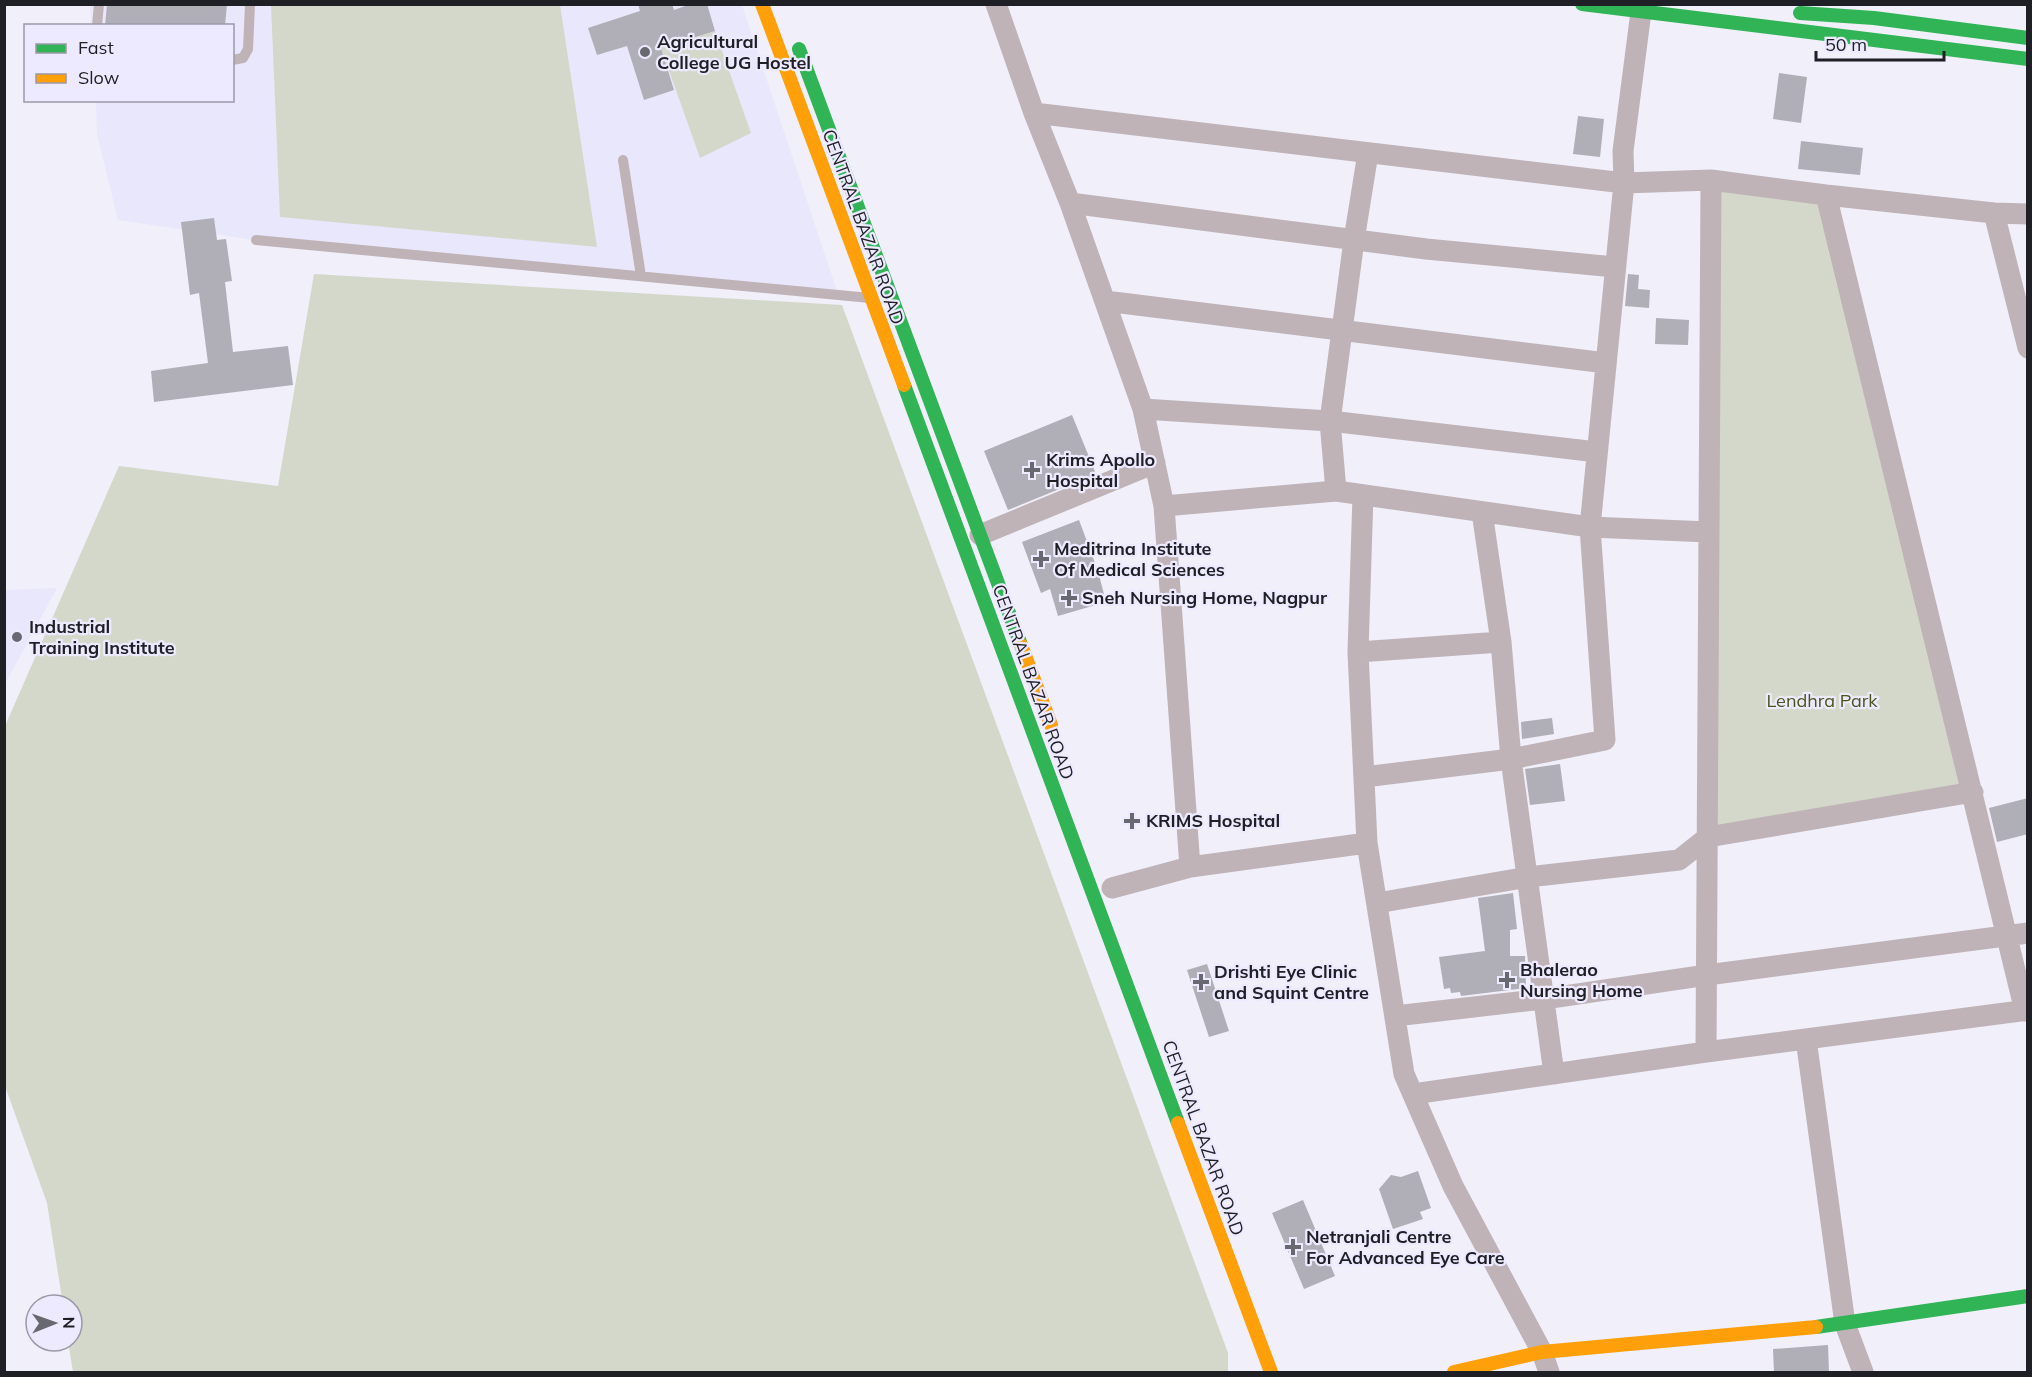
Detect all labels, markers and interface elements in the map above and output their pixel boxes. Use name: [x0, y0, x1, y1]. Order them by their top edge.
legend: [24, 24, 234, 102]
scale bar: [1816, 24, 1944, 62]
place label: Agricultural College UG Hostel: [657, 30, 811, 74]
text: 50 m: [1825, 33, 1867, 56]
text: Fast: [78, 36, 114, 59]
marker: Agricultural College UG Hostel: [638, 45, 652, 59]
text: Slow: [78, 66, 120, 89]
street label: CENTRAL BAZAR ROAD: [817, 126, 910, 328]
place label: Krims Apollo Hospital: [1046, 448, 1155, 492]
marker: Krims Apollo Hospital: [1023, 461, 1041, 479]
place label: Meditrina Institute Of Medical Sciences: [1054, 537, 1225, 581]
marker: Meditrina Institute Of Medical Sciences: [1032, 550, 1050, 568]
street label: CENTRAL BAZAR ROAD: [987, 581, 1080, 783]
place label: Sneh Nursing Home, Nagpur: [1082, 586, 1328, 609]
marker: Sneh Nursing Home, Nagpur: [1060, 589, 1078, 607]
place label: Industrial Training Institute: [29, 615, 175, 659]
marker: Industrial Training Institute: [10, 630, 24, 644]
park label: Lendhra Park: [1766, 689, 1878, 712]
place label: KRIMS Hospital: [1146, 809, 1280, 832]
marker: KRIMS Hospital: [1123, 812, 1141, 830]
place label: Bhalerao Nursing Home: [1520, 958, 1643, 1002]
place label: Drishti Eye Clinic and Squint Centre: [1214, 960, 1369, 1004]
marker: Bhalerao Nursing Home: [1498, 971, 1516, 989]
marker: Drishti Eye Clinic and Squint Centre: [1192, 973, 1210, 991]
street label: CENTRAL BAZAR ROAD: [1157, 1037, 1250, 1239]
place label: Netranjali Centre For Advanced Eye Care: [1306, 1225, 1505, 1269]
marker: Netranjali Centre For Advanced Eye Care: [1284, 1238, 1302, 1256]
north arrow: [24, 1293, 84, 1353]
text: N: [59, 1317, 79, 1329]

